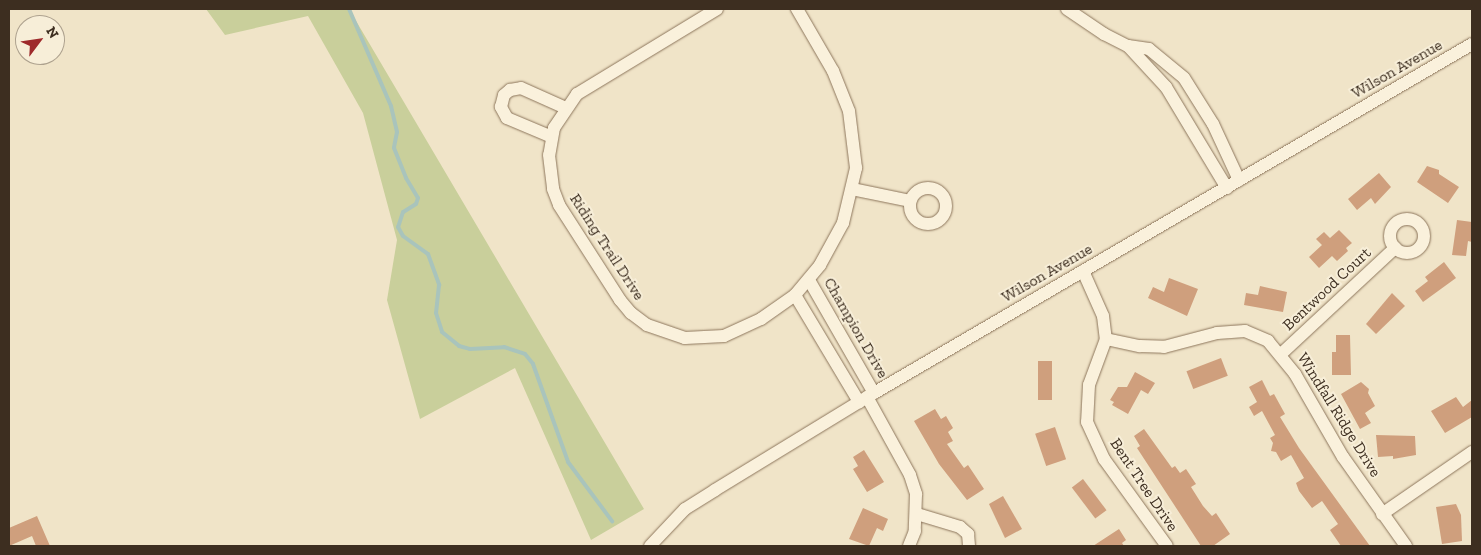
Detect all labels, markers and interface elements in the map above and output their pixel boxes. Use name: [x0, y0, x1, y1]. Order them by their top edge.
north arrow: [15, 15, 65, 65]
text: N: [42, 24, 62, 41]
street label: Wilson Avenue: [1348, 35, 1446, 103]
street label: Riding Trail Drive: [565, 190, 649, 304]
street label: Wilson Avenue: [998, 239, 1096, 307]
street label: Bentwood Court: [1279, 243, 1375, 335]
street label: Champion Drive: [819, 274, 893, 382]
street label: Windfall Ridge Drive: [1293, 349, 1385, 481]
street label: Bent Tree Drive: [1106, 435, 1182, 535]

